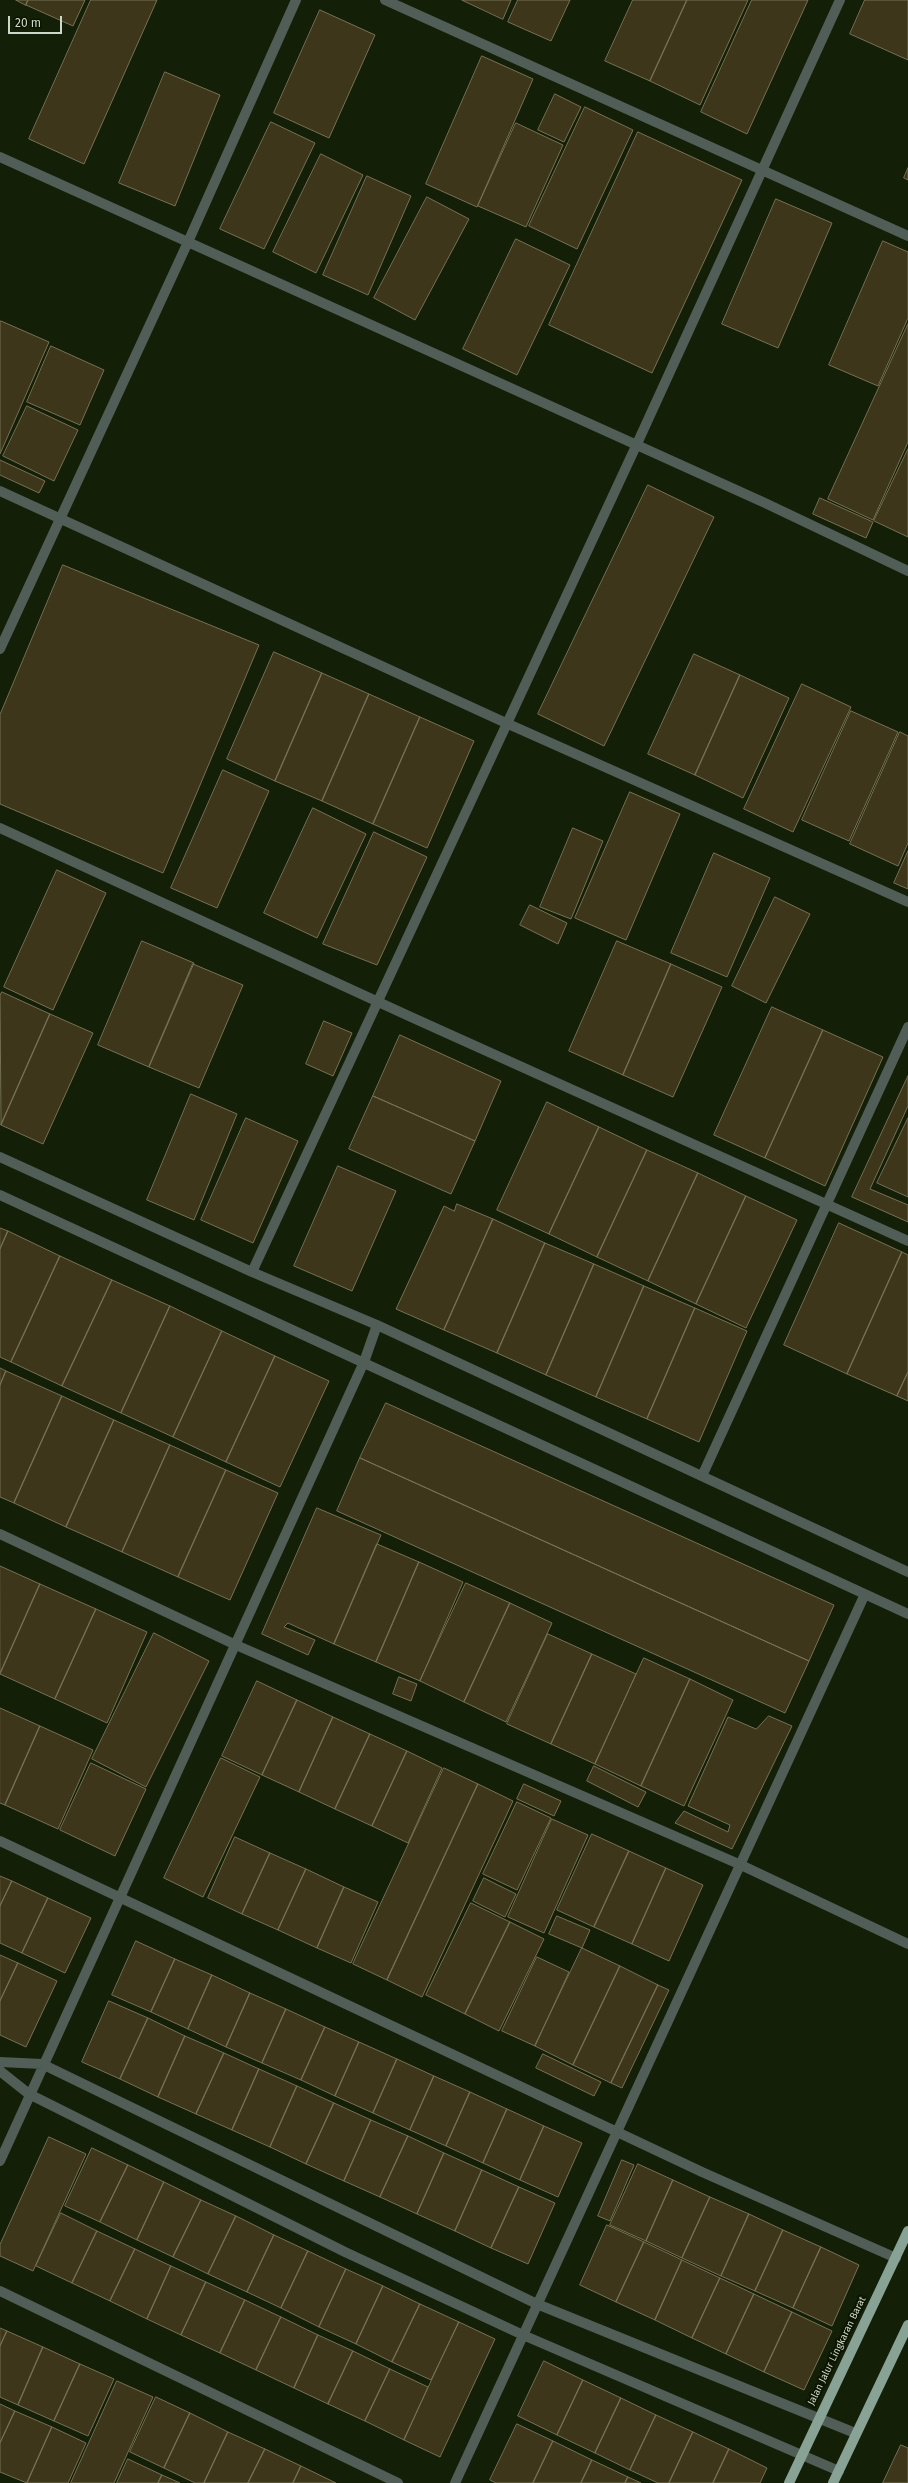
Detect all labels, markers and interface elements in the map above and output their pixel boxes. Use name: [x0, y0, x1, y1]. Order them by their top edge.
scale bar: [10, 8, 64, 34]
text: 20 m: [15, 16, 41, 30]
street label: Jalan Jalur Lingkaran Barat: [805, 2295, 869, 2407]

